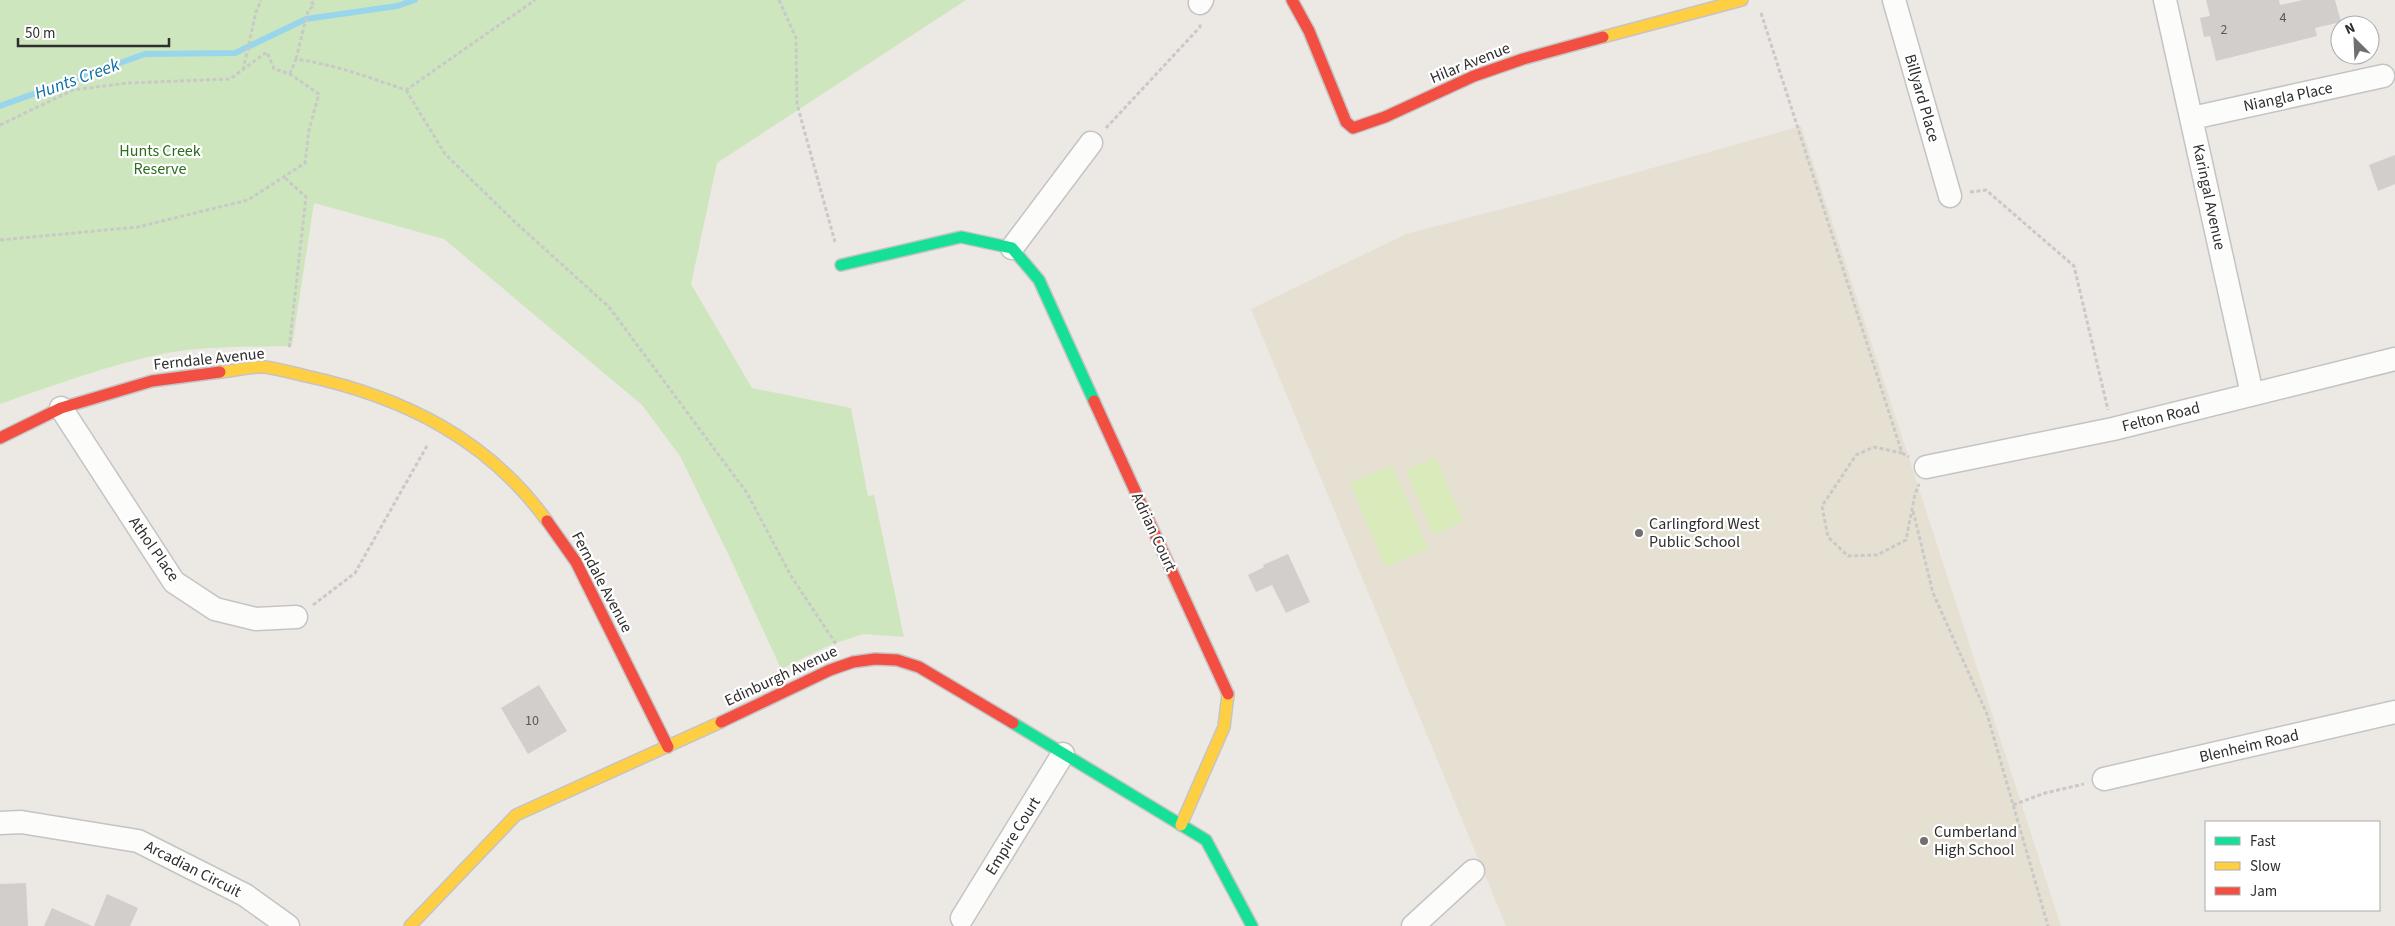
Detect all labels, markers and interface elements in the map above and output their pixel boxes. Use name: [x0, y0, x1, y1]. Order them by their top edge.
house number: 4: [2280, 8, 2287, 28]
scale bar: [18, 15, 169, 47]
north arrow: [2330, 15, 2380, 65]
text: N: [2342, 18, 2358, 40]
house number: 2: [2221, 20, 2228, 40]
text: 50 m: [25, 23, 55, 44]
street label: Hilar Avenue: [1427, 37, 1513, 89]
water label: Hunts Creek: [31, 52, 123, 106]
street label: Billyard Place: [1899, 52, 1945, 144]
street label: Niangla Place: [2241, 77, 2335, 117]
park label: Hunts Creek Reserve: [119, 140, 201, 180]
street label: Karingal Avenue: [2187, 142, 2231, 252]
street label: Ferndale Avenue: [152, 342, 266, 376]
street label: Felton Road: [2120, 397, 2202, 437]
street label: Adrian Court: [1126, 489, 1182, 575]
street label: Athol Place: [124, 512, 184, 586]
place label: Carlingford West Public School: [1649, 513, 1760, 553]
marker: Carlingford West Public School: [1633, 527, 1645, 539]
street label: Ferndale Avenue: [566, 528, 638, 636]
street label: Edinburgh Avenue: [721, 640, 841, 712]
house number: 10: [525, 711, 539, 731]
street label: Blenheim Road: [2197, 724, 2301, 768]
street label: Empire Court: [980, 792, 1046, 879]
place label: Cumberland High School: [1934, 821, 2017, 861]
legend: [2205, 821, 2380, 911]
text: Fast: [2250, 831, 2276, 852]
street label: Arcadian Circuit: [141, 835, 246, 903]
marker: Cumberland High School: [1918, 835, 1930, 847]
text: Slow: [2250, 856, 2281, 877]
text: Jam: [2250, 881, 2277, 902]

